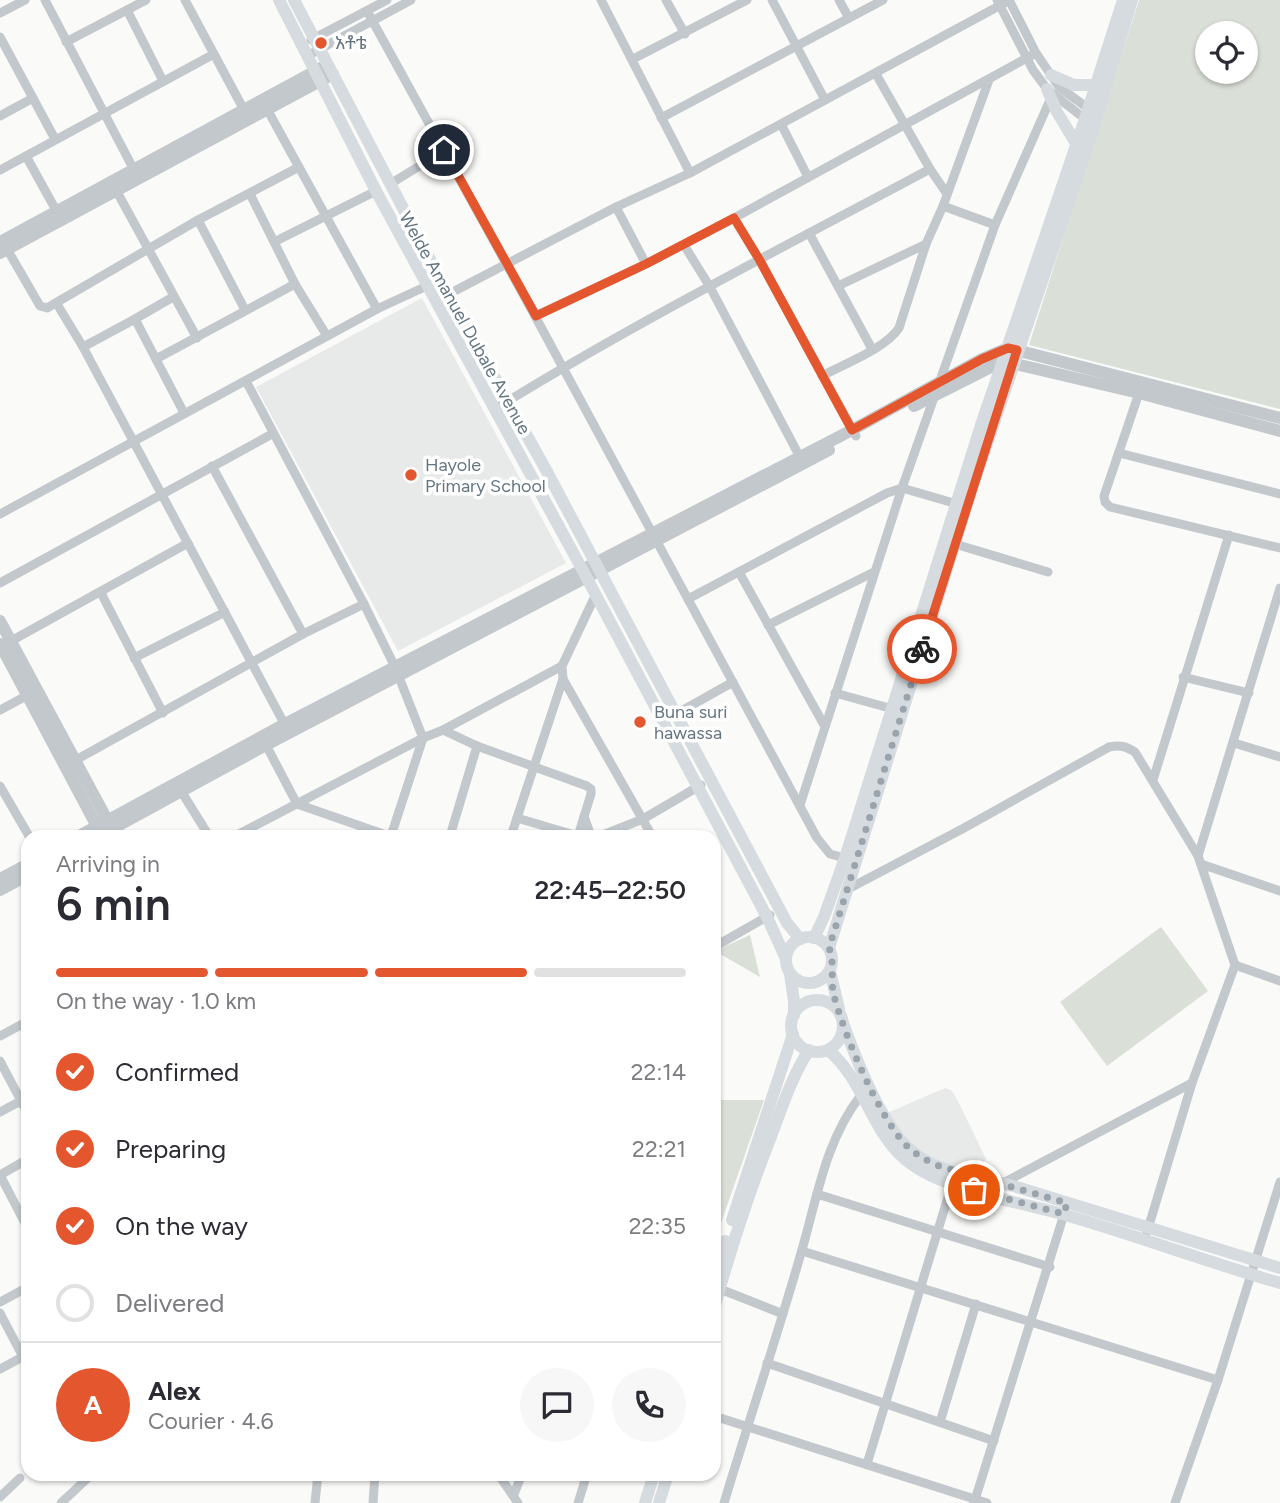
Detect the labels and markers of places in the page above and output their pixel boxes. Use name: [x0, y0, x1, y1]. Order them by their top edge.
place label: አቶቴ: [335, 32, 367, 54]
marker: አቶቴ: [313, 35, 329, 51]
pin: [414, 120, 474, 180]
place label: Hayole Primary School: [425, 454, 546, 497]
marker: Hayole Primary School: [403, 467, 419, 483]
place label: Buna suri hawassa: [654, 701, 727, 744]
marker: Buna suri hawassa: [632, 714, 648, 730]
pin: [944, 1160, 1004, 1220]

